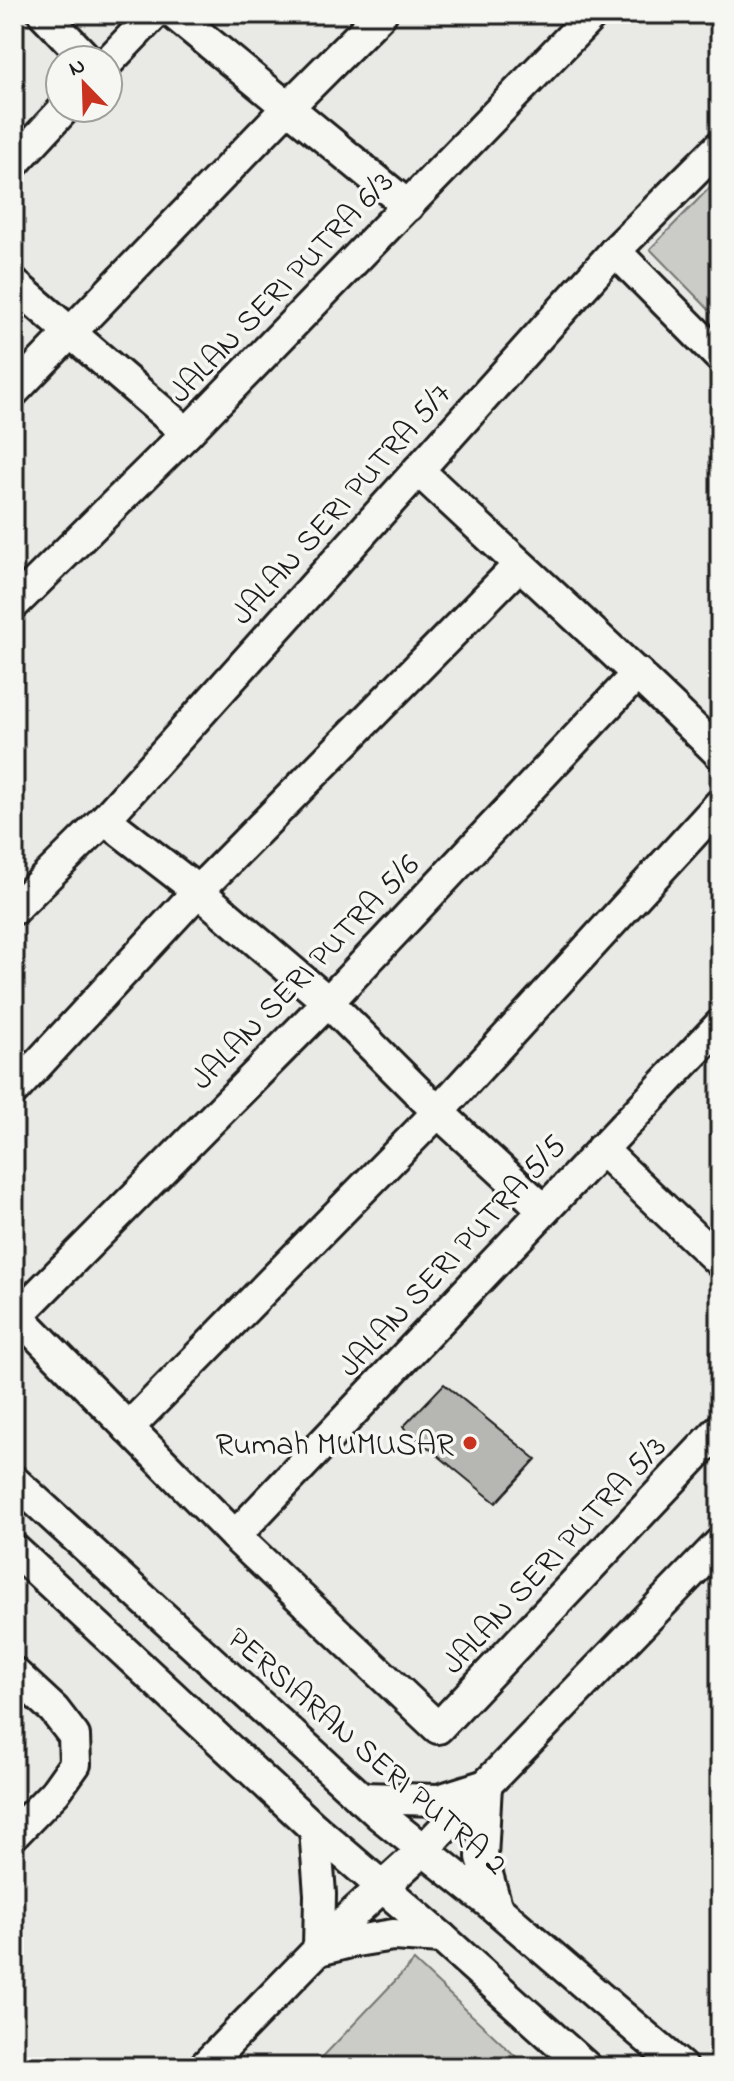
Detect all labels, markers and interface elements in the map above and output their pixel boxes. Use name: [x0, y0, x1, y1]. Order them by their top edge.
north arrow: [44, 44, 124, 124]
text: N: [64, 51, 90, 86]
street label: JALAN SERI PUTRA 6/3: [159, 162, 406, 415]
street label: JALAN SERI PUTRA 5/7: [221, 374, 464, 637]
street label: JALAN SERI PUTRA 5/6: [181, 845, 432, 1102]
street label: JALAN SERI PUTRA 5/5: [328, 1126, 579, 1389]
place label: Rumah MUMUSAR: [216, 1423, 454, 1470]
street label: JALAN SERI PUTRA 5/3: [432, 1426, 679, 1686]
marker: Rumah MUMUSAR: [461, 1434, 479, 1452]
street label: PERSIARAN SERI PUTRA 2: [215, 1617, 516, 1888]

